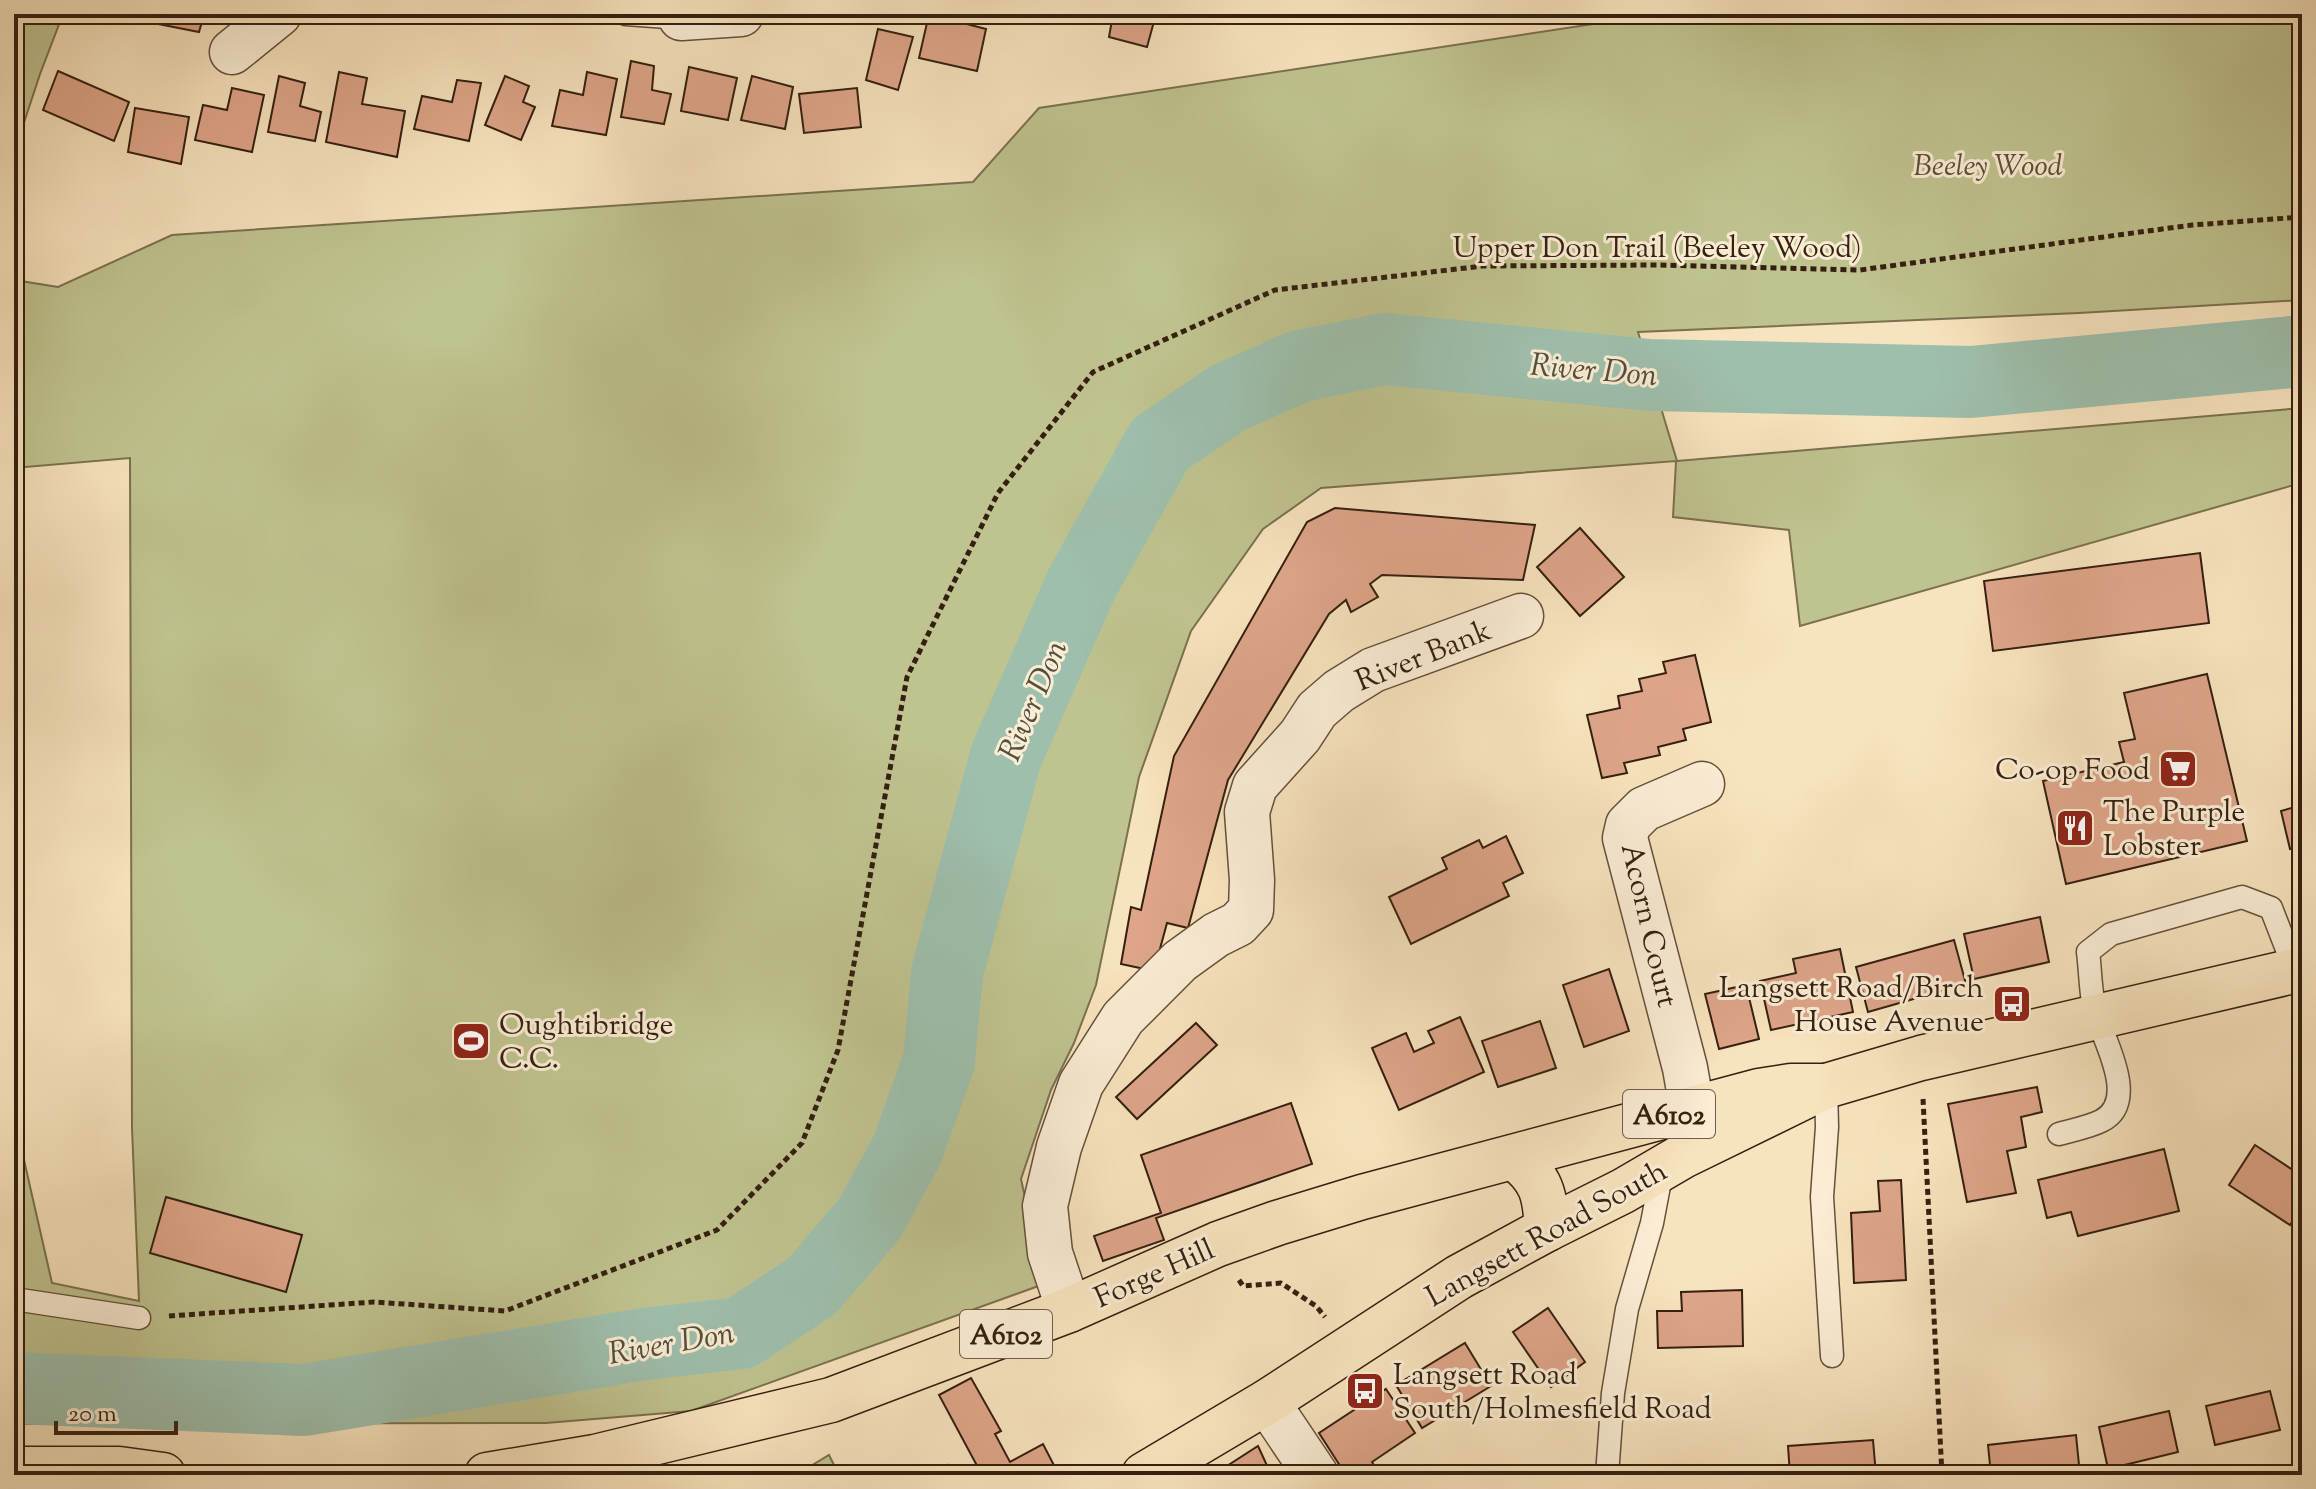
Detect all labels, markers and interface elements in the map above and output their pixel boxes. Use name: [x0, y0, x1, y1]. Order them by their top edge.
park label: Beeley Wood: [1913, 146, 2063, 189]
street label: Upper Don Trail (Beeley Wood): [1452, 228, 1862, 271]
water label: River Don: [1528, 344, 1659, 400]
street label: River Bank: [1350, 611, 1498, 704]
water label: River Don: [989, 633, 1081, 769]
supermarket icon: Co-op Food: [2157, 748, 2199, 790]
place label: Co-op Food: [1995, 750, 2150, 793]
place label: The Purple Lobster: [2103, 792, 2245, 869]
restaurant icon: The Purple Lobster: [2054, 807, 2096, 849]
street label: Acorn Court: [1608, 839, 1687, 1012]
place label: Langsett Road/Birch House Avenue: [1719, 968, 1984, 1045]
bus stop icon: Langsett Road/Birch House Avenue: [1991, 983, 2033, 1025]
place label: Oughtibridge C.C.: [499, 1005, 673, 1082]
sports icon: Oughtibridge C.C.: [450, 1020, 492, 1062]
road number: A6102: [1623, 1090, 1715, 1138]
street label: Langsett Road South: [1419, 1151, 1676, 1319]
street label: Forge Hill: [1088, 1230, 1222, 1321]
road number: A6102: [960, 1310, 1052, 1358]
water label: River Don: [605, 1311, 738, 1379]
place label: Langsett Road South/Holmesfield Road: [1393, 1355, 1712, 1432]
bus stop icon: Langsett Road South/Holmesfield Road: [1344, 1370, 1386, 1412]
scale bar: [56, 1385, 176, 1435]
text: 20 m: [68, 1398, 117, 1432]

